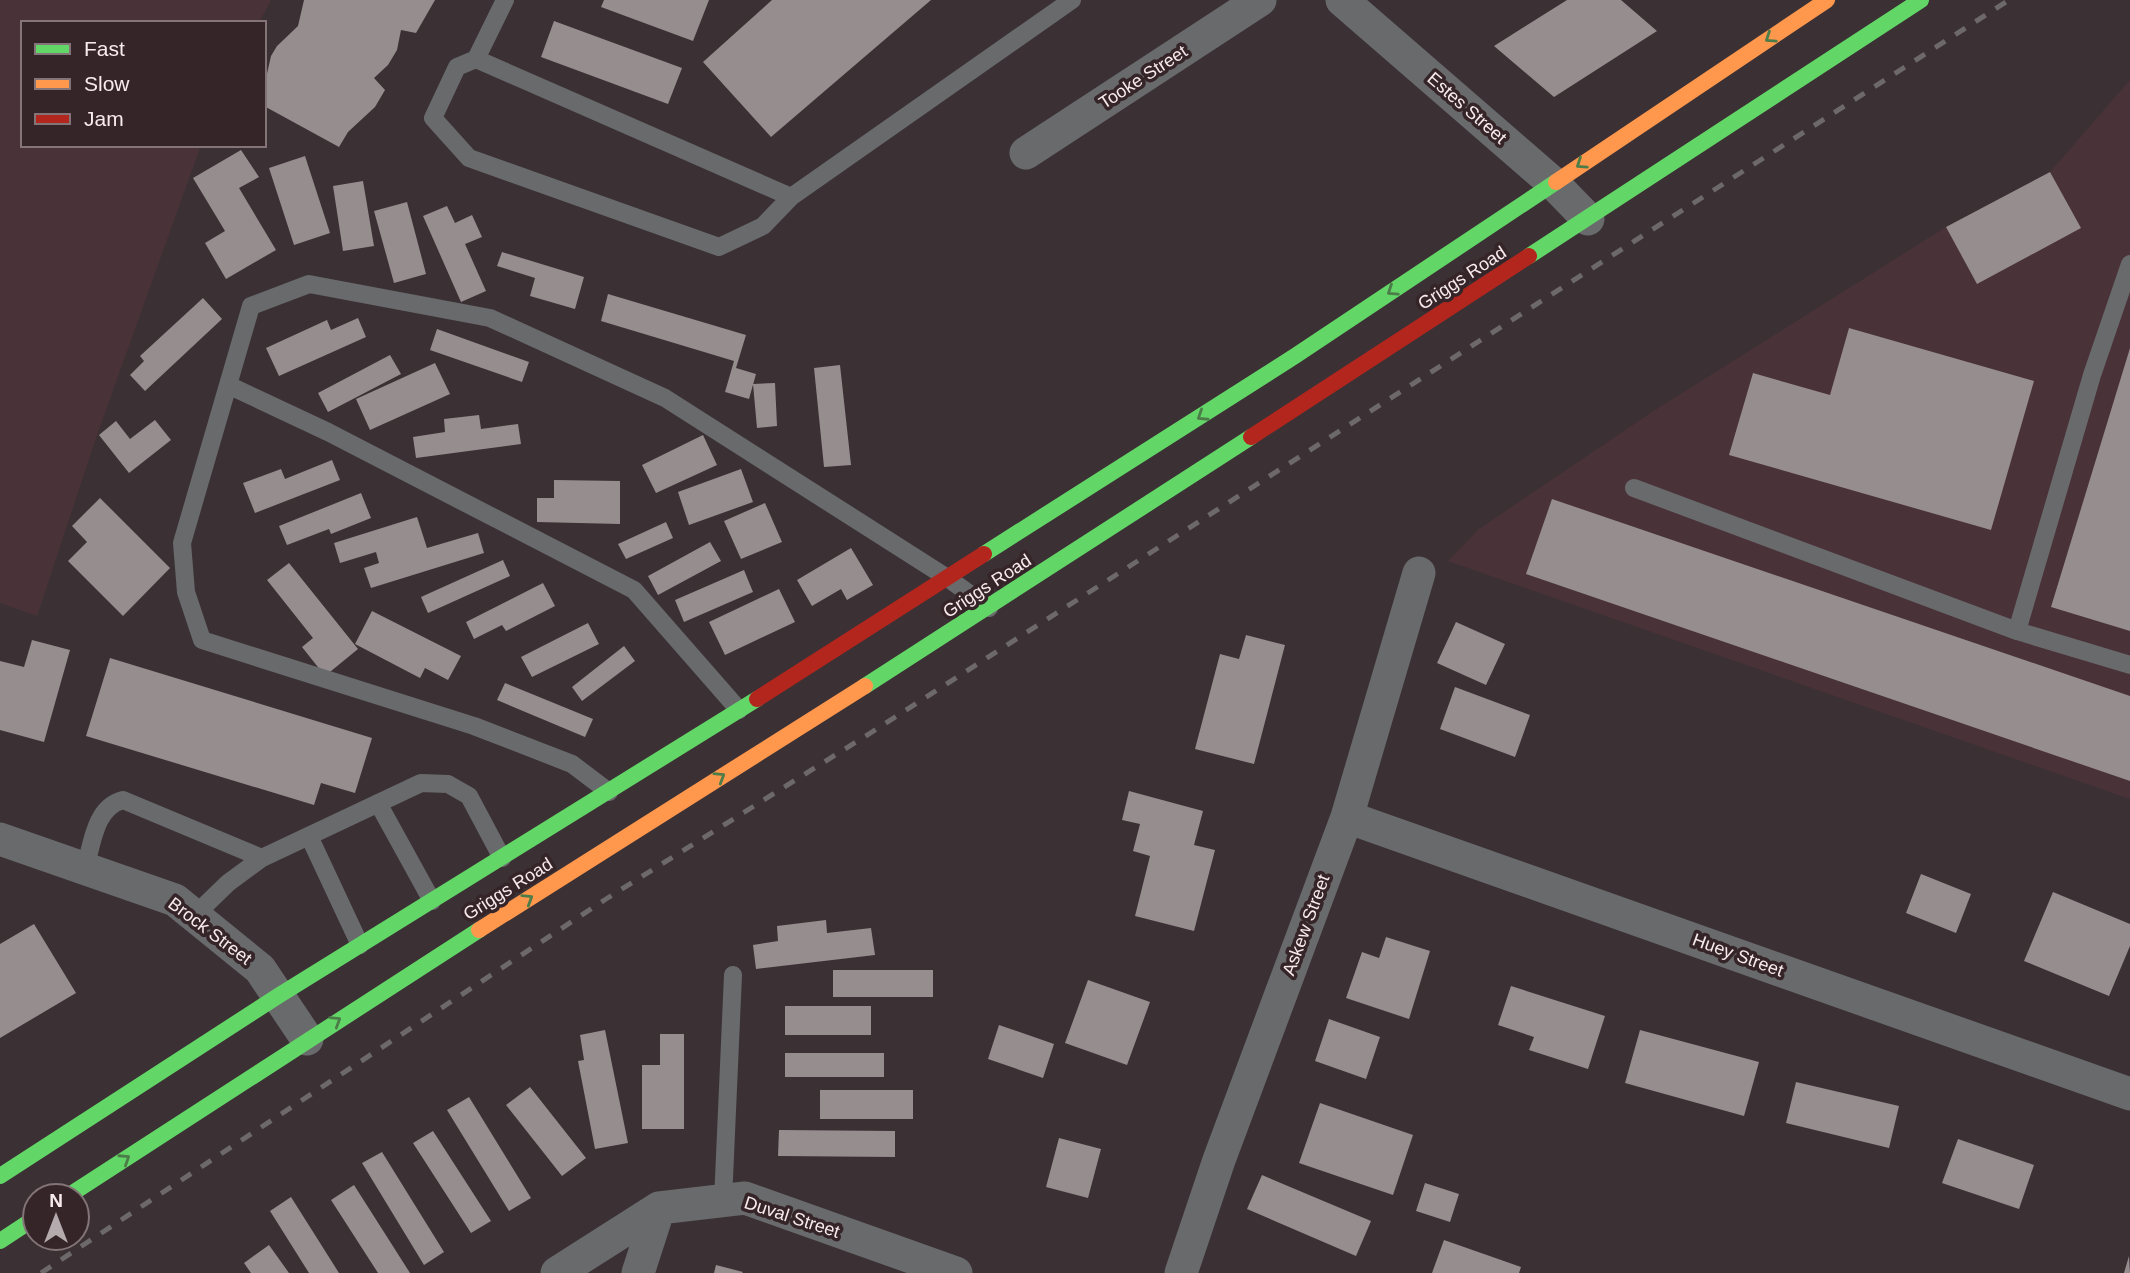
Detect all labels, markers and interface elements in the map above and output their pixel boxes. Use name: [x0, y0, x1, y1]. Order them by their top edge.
legend: [21, 21, 266, 147]
one-way arrow: [1765, 30, 1778, 42]
text: Fast: [84, 37, 125, 60]
street label: Tooke Street: [1095, 41, 1191, 113]
street label: Estes Street: [1423, 68, 1511, 148]
text: Slow: [84, 72, 130, 95]
text: Jam: [84, 107, 124, 130]
one-way arrow: [1576, 156, 1589, 168]
street label: Griggs Road: [1414, 242, 1510, 314]
one-way arrow: [1387, 283, 1400, 295]
one-way arrow: [1197, 407, 1210, 420]
street label: Griggs Road: [939, 550, 1035, 622]
one-way arrow: [713, 773, 726, 786]
street label: Griggs Road: [460, 854, 556, 924]
street label: Askew Street: [1278, 872, 1334, 978]
street label: Brock Street: [164, 893, 256, 969]
one-way arrow: [520, 894, 533, 907]
street label: Huey Street: [1690, 929, 1786, 981]
one-way arrow: [328, 1016, 341, 1029]
one-way arrow: [117, 1154, 130, 1167]
north arrow: [21, 1182, 91, 1252]
text: N: [49, 1190, 63, 1211]
street label: Duval Street: [742, 1192, 842, 1242]

